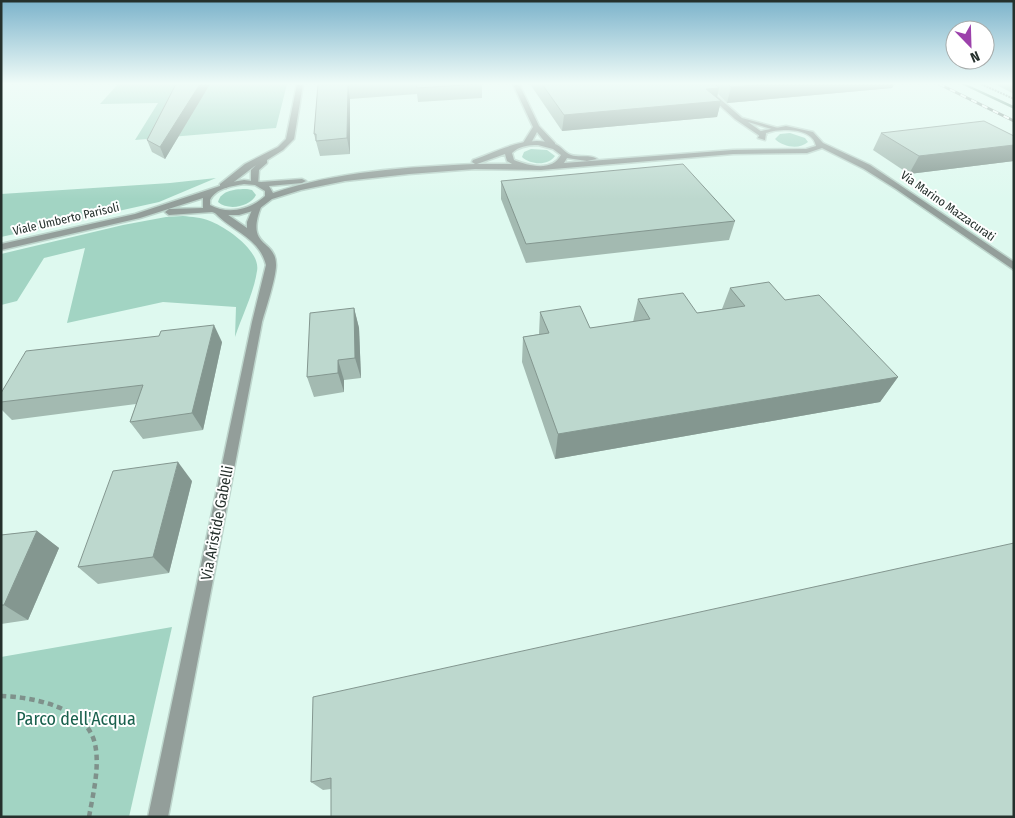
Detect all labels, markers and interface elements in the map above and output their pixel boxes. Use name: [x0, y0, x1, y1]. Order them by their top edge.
north arrow: [945, 20, 995, 70]
text: N: [968, 47, 982, 66]
street label: Via Marino Mazzacurati: [898, 168, 998, 244]
street label: Viale Umberto Parisoli: [11, 200, 121, 238]
street label: Via Aristide Gabelli: [197, 464, 237, 582]
park label: Parco dell'Acqua: [16, 708, 136, 730]

